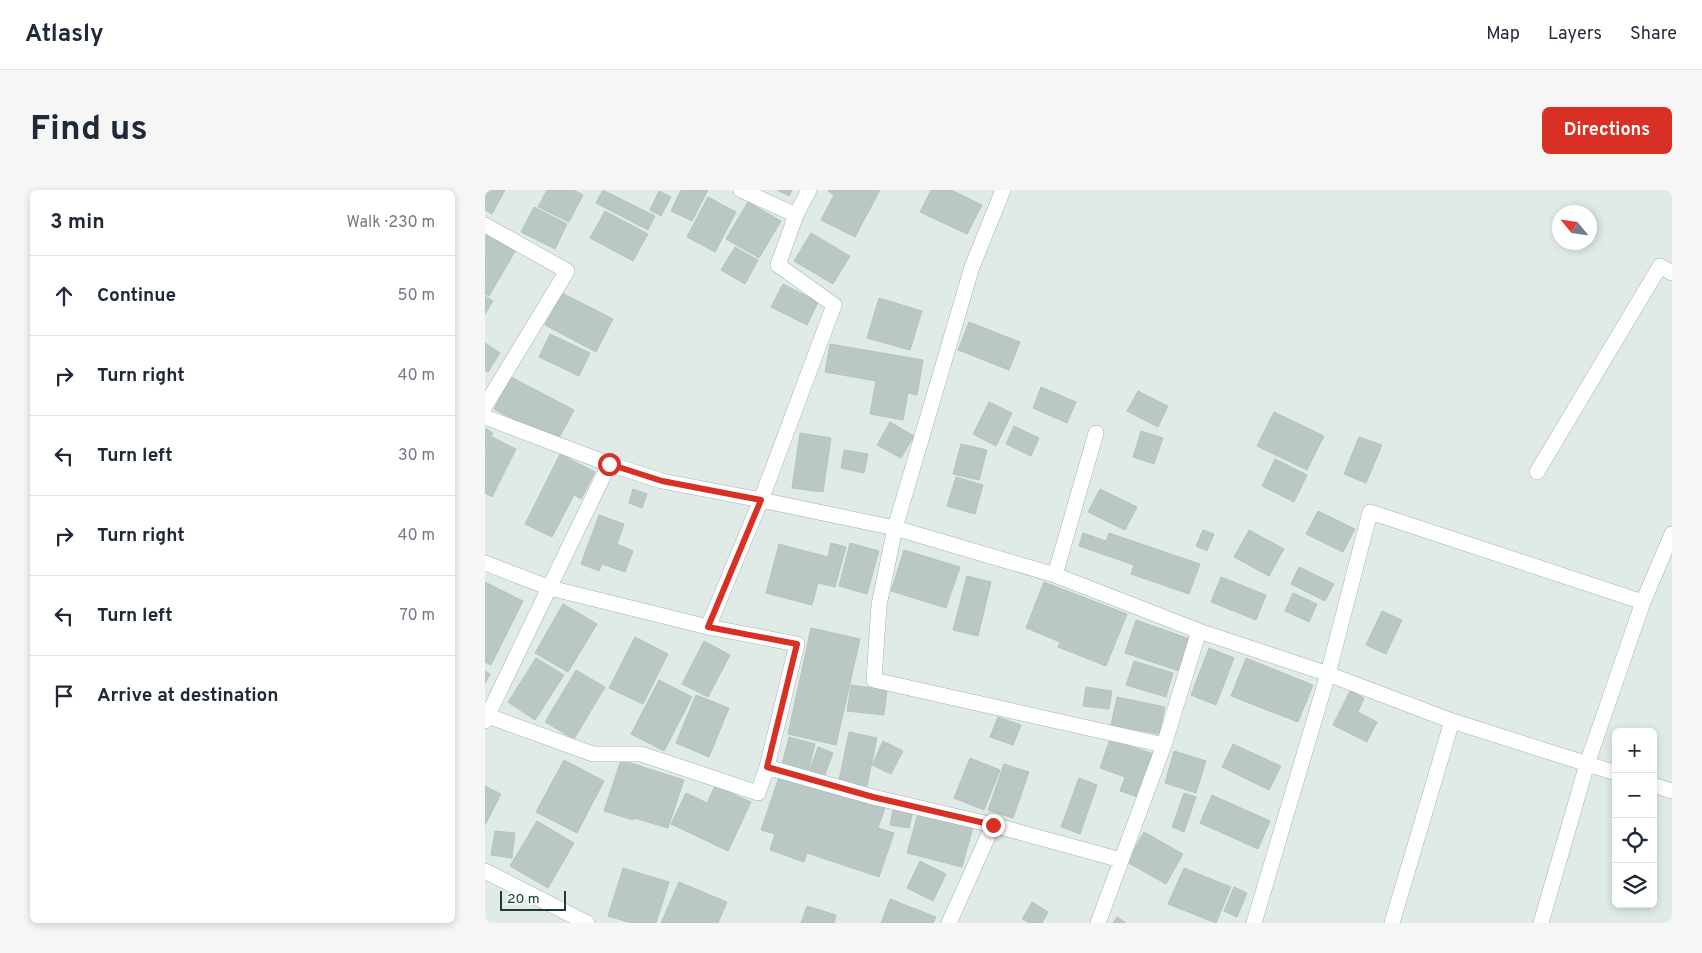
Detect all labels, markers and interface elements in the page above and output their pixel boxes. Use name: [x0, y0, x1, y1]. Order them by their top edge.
text: Atlasly: [25, 20, 104, 50]
text: Map: [1486, 23, 1520, 46]
text: Layers: [1548, 23, 1602, 46]
text: Share: [1630, 23, 1677, 46]
button: Directions: [1542, 107, 1672, 154]
text: Find us: [30, 108, 148, 152]
north arrow: [1552, 205, 1597, 250]
text: 3 min: [50, 209, 105, 236]
text: Walk · 230 m: [346, 213, 435, 233]
icon: ahead: [50, 282, 78, 310]
text: Continue: [97, 284, 176, 308]
text: 50 m: [398, 286, 435, 306]
icon: right: [50, 362, 78, 390]
text: Turn right: [97, 364, 185, 388]
text: 40 m: [397, 366, 435, 386]
icon: left: [50, 442, 78, 470]
text: Turn left: [97, 444, 173, 468]
text: 30 m: [398, 446, 435, 466]
route start: [598, 453, 621, 476]
icon: right: [50, 522, 78, 550]
text: Turn right: [97, 524, 185, 548]
text: 40 m: [397, 526, 435, 546]
icon: left: [50, 602, 78, 630]
text: Turn left: [97, 604, 173, 628]
text: 70 m: [400, 606, 435, 626]
icon: arrive: [50, 682, 78, 710]
text: Arrive at destination: [97, 684, 278, 708]
map controls: [1612, 728, 1657, 908]
button: +: [1612, 728, 1657, 773]
button: −: [1612, 773, 1657, 818]
route end: [982, 814, 1005, 837]
button: locate: [1612, 818, 1657, 863]
button: layers: [1612, 863, 1657, 908]
scale bar: [500, 888, 566, 911]
text: 20 m: [507, 891, 540, 908]

